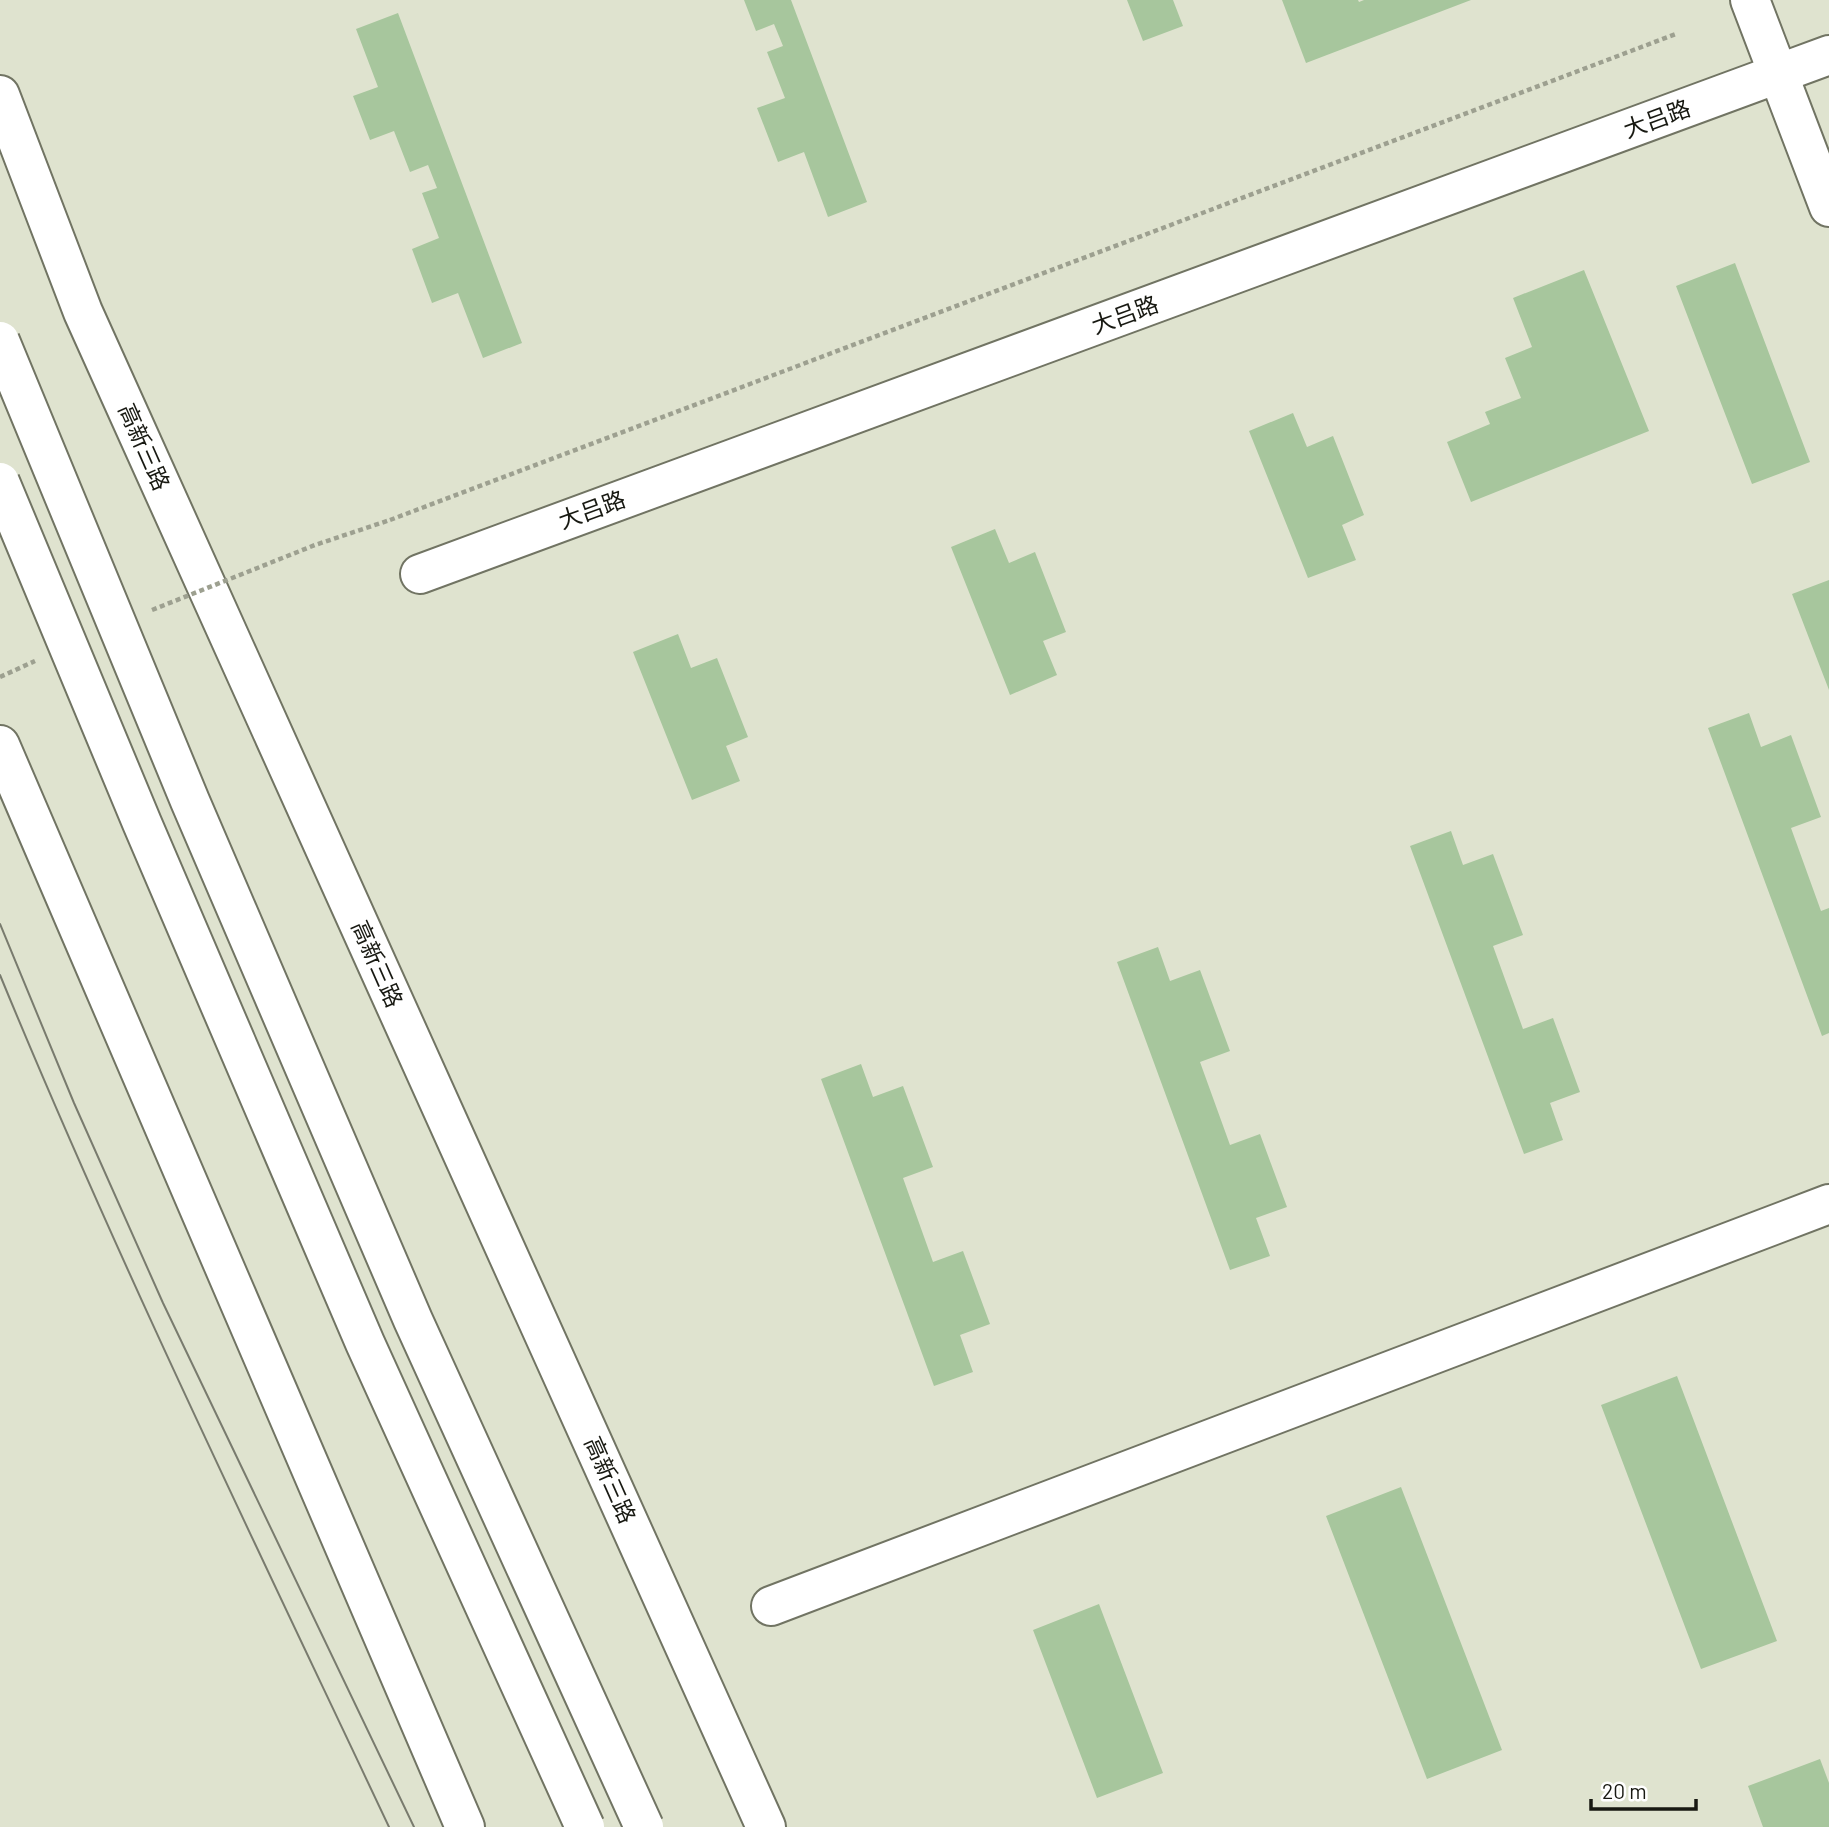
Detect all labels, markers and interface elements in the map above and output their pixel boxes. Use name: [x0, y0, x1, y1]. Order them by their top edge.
street label: 大吕路: [1619, 93, 1694, 143]
street label: 大吕路: [1087, 289, 1162, 339]
street label: 高新三路: [113, 399, 176, 494]
street label: 大吕路: [554, 484, 629, 534]
street label: 高新三路: [346, 916, 409, 1011]
street label: 高新三路: [579, 1432, 642, 1527]
scale bar: [1591, 1768, 1696, 1812]
text: 20 m: [1602, 1778, 1647, 1803]

